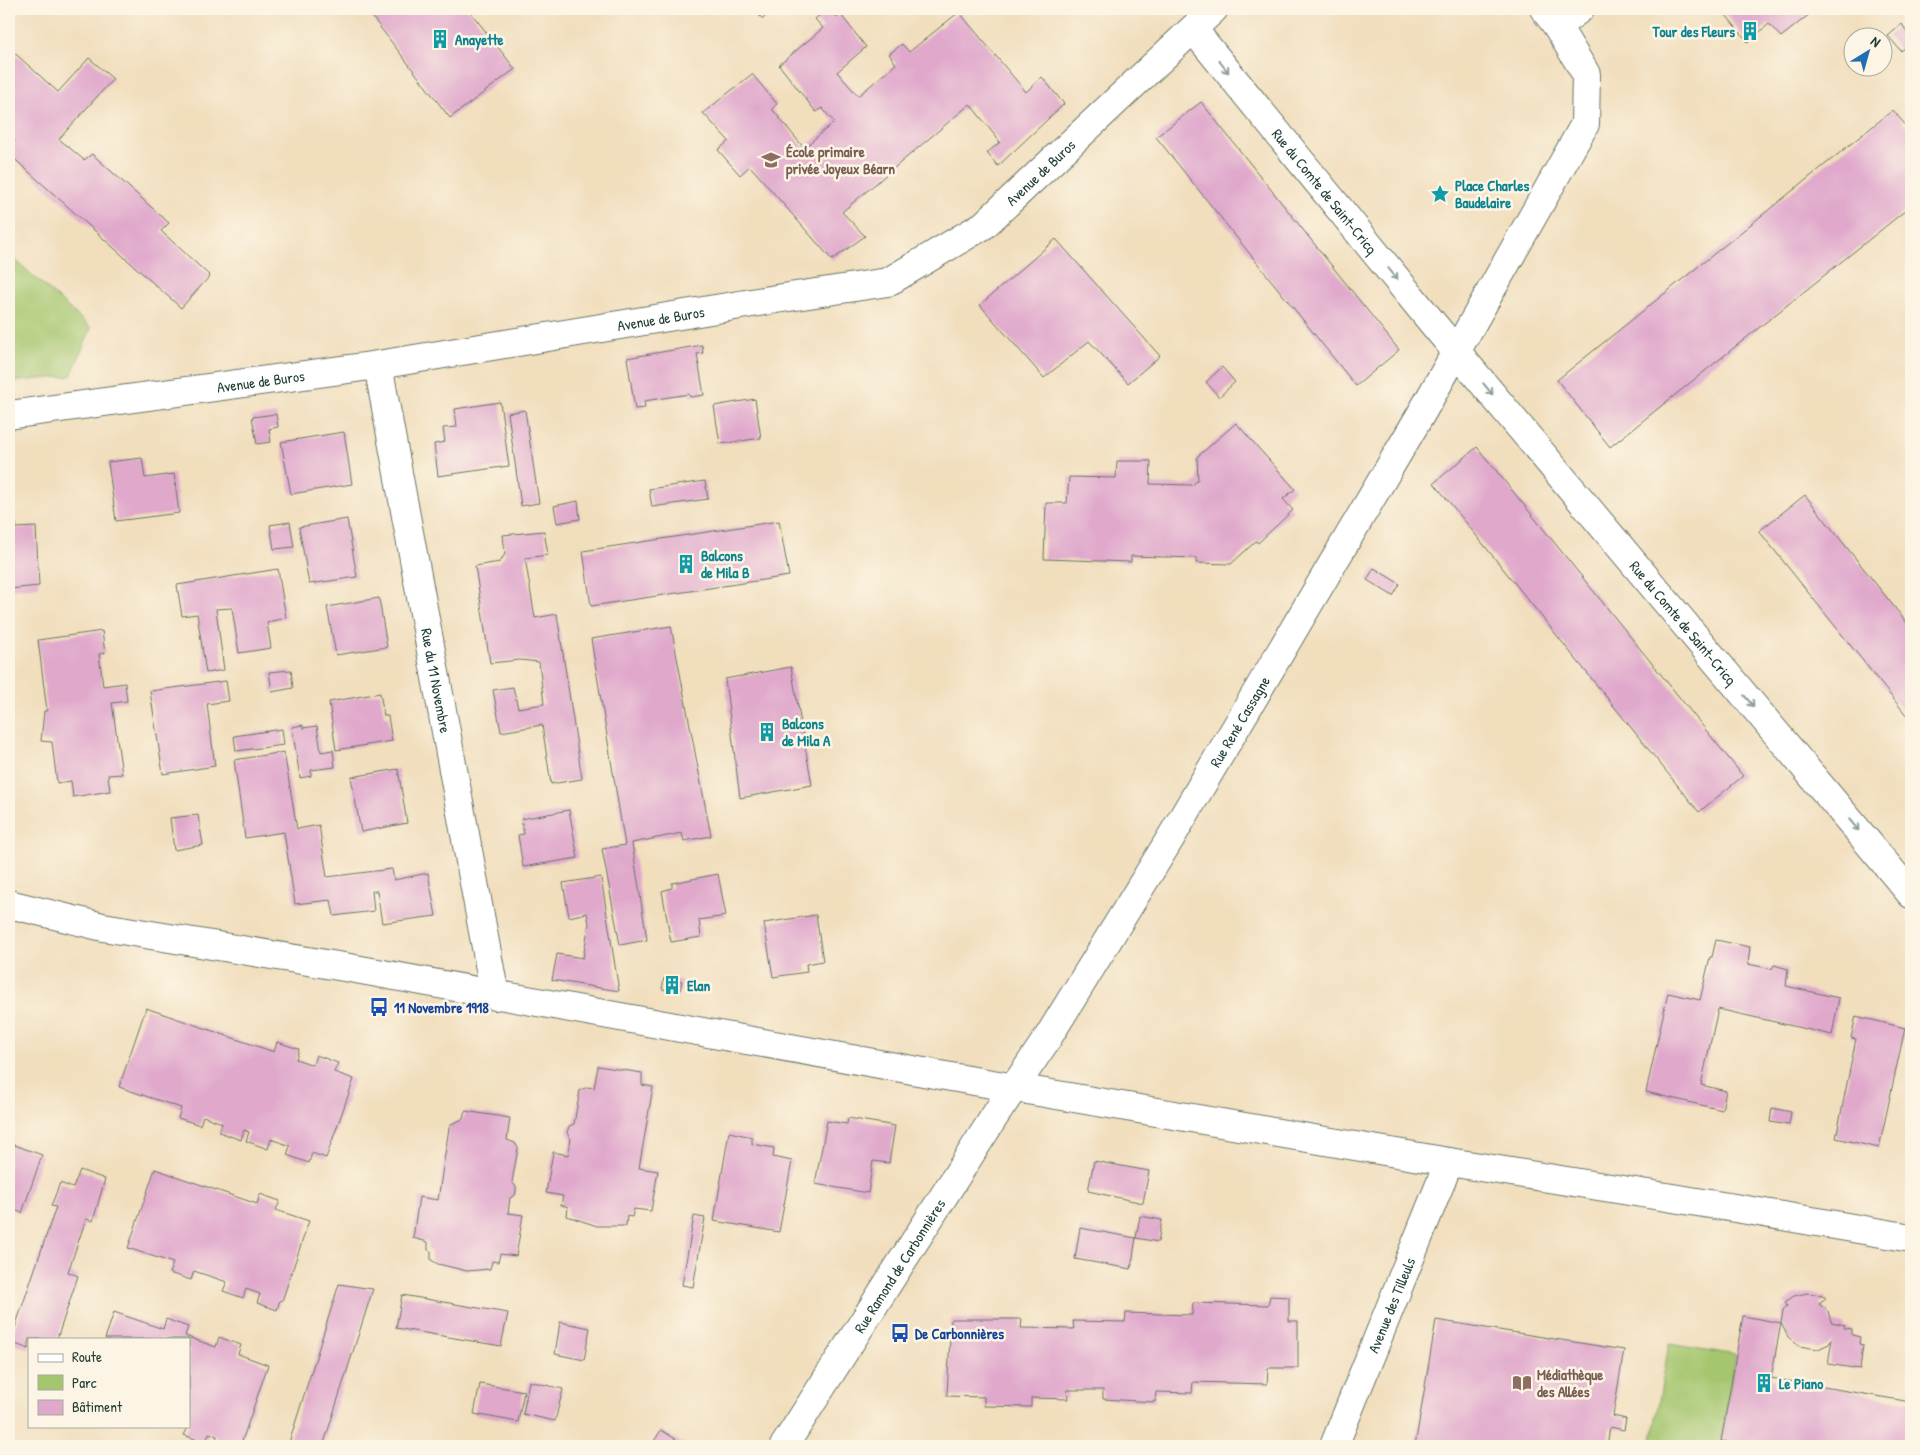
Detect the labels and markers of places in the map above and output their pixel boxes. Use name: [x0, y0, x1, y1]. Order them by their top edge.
building icon: Tour des Fleurs: [1739, 20, 1761, 42]
place label: Tour des Fleurs: [1652, 21, 1735, 42]
building icon: Anayette: [429, 28, 451, 50]
place label: Anayette: [455, 29, 504, 51]
place label: École primaire privée Joyeux Béarn: [786, 141, 895, 180]
school or university icon: École primaire privée Joyeux Béarn: [760, 149, 782, 171]
place label: Place Charles Baudelaire: [1455, 175, 1529, 213]
place icon: Place Charles Baudelaire: [1429, 183, 1451, 205]
place label: Balcons de Mila B: [701, 545, 750, 583]
building icon: Balcons de Mila B: [675, 553, 697, 575]
place label: Balcons de Mila A: [782, 713, 831, 751]
building icon: Balcons de Mila A: [756, 721, 778, 743]
building icon: Elan: [661, 974, 683, 996]
place label: Elan: [687, 975, 711, 996]
bus stop icon: 11 Novembre 1918: [368, 996, 390, 1018]
place label: 11 Novembre 1918: [394, 997, 489, 1018]
bus stop icon: De Carbonnières: [889, 1322, 911, 1344]
place label: De Carbonnières: [915, 1323, 1004, 1344]
place label: Médiathèque des Allées: [1537, 1364, 1603, 1402]
library icon: Médiathèque des Allées: [1511, 1372, 1533, 1394]
building icon: Le Piano: [1753, 1372, 1775, 1394]
place label: Le Piano: [1779, 1373, 1823, 1394]

